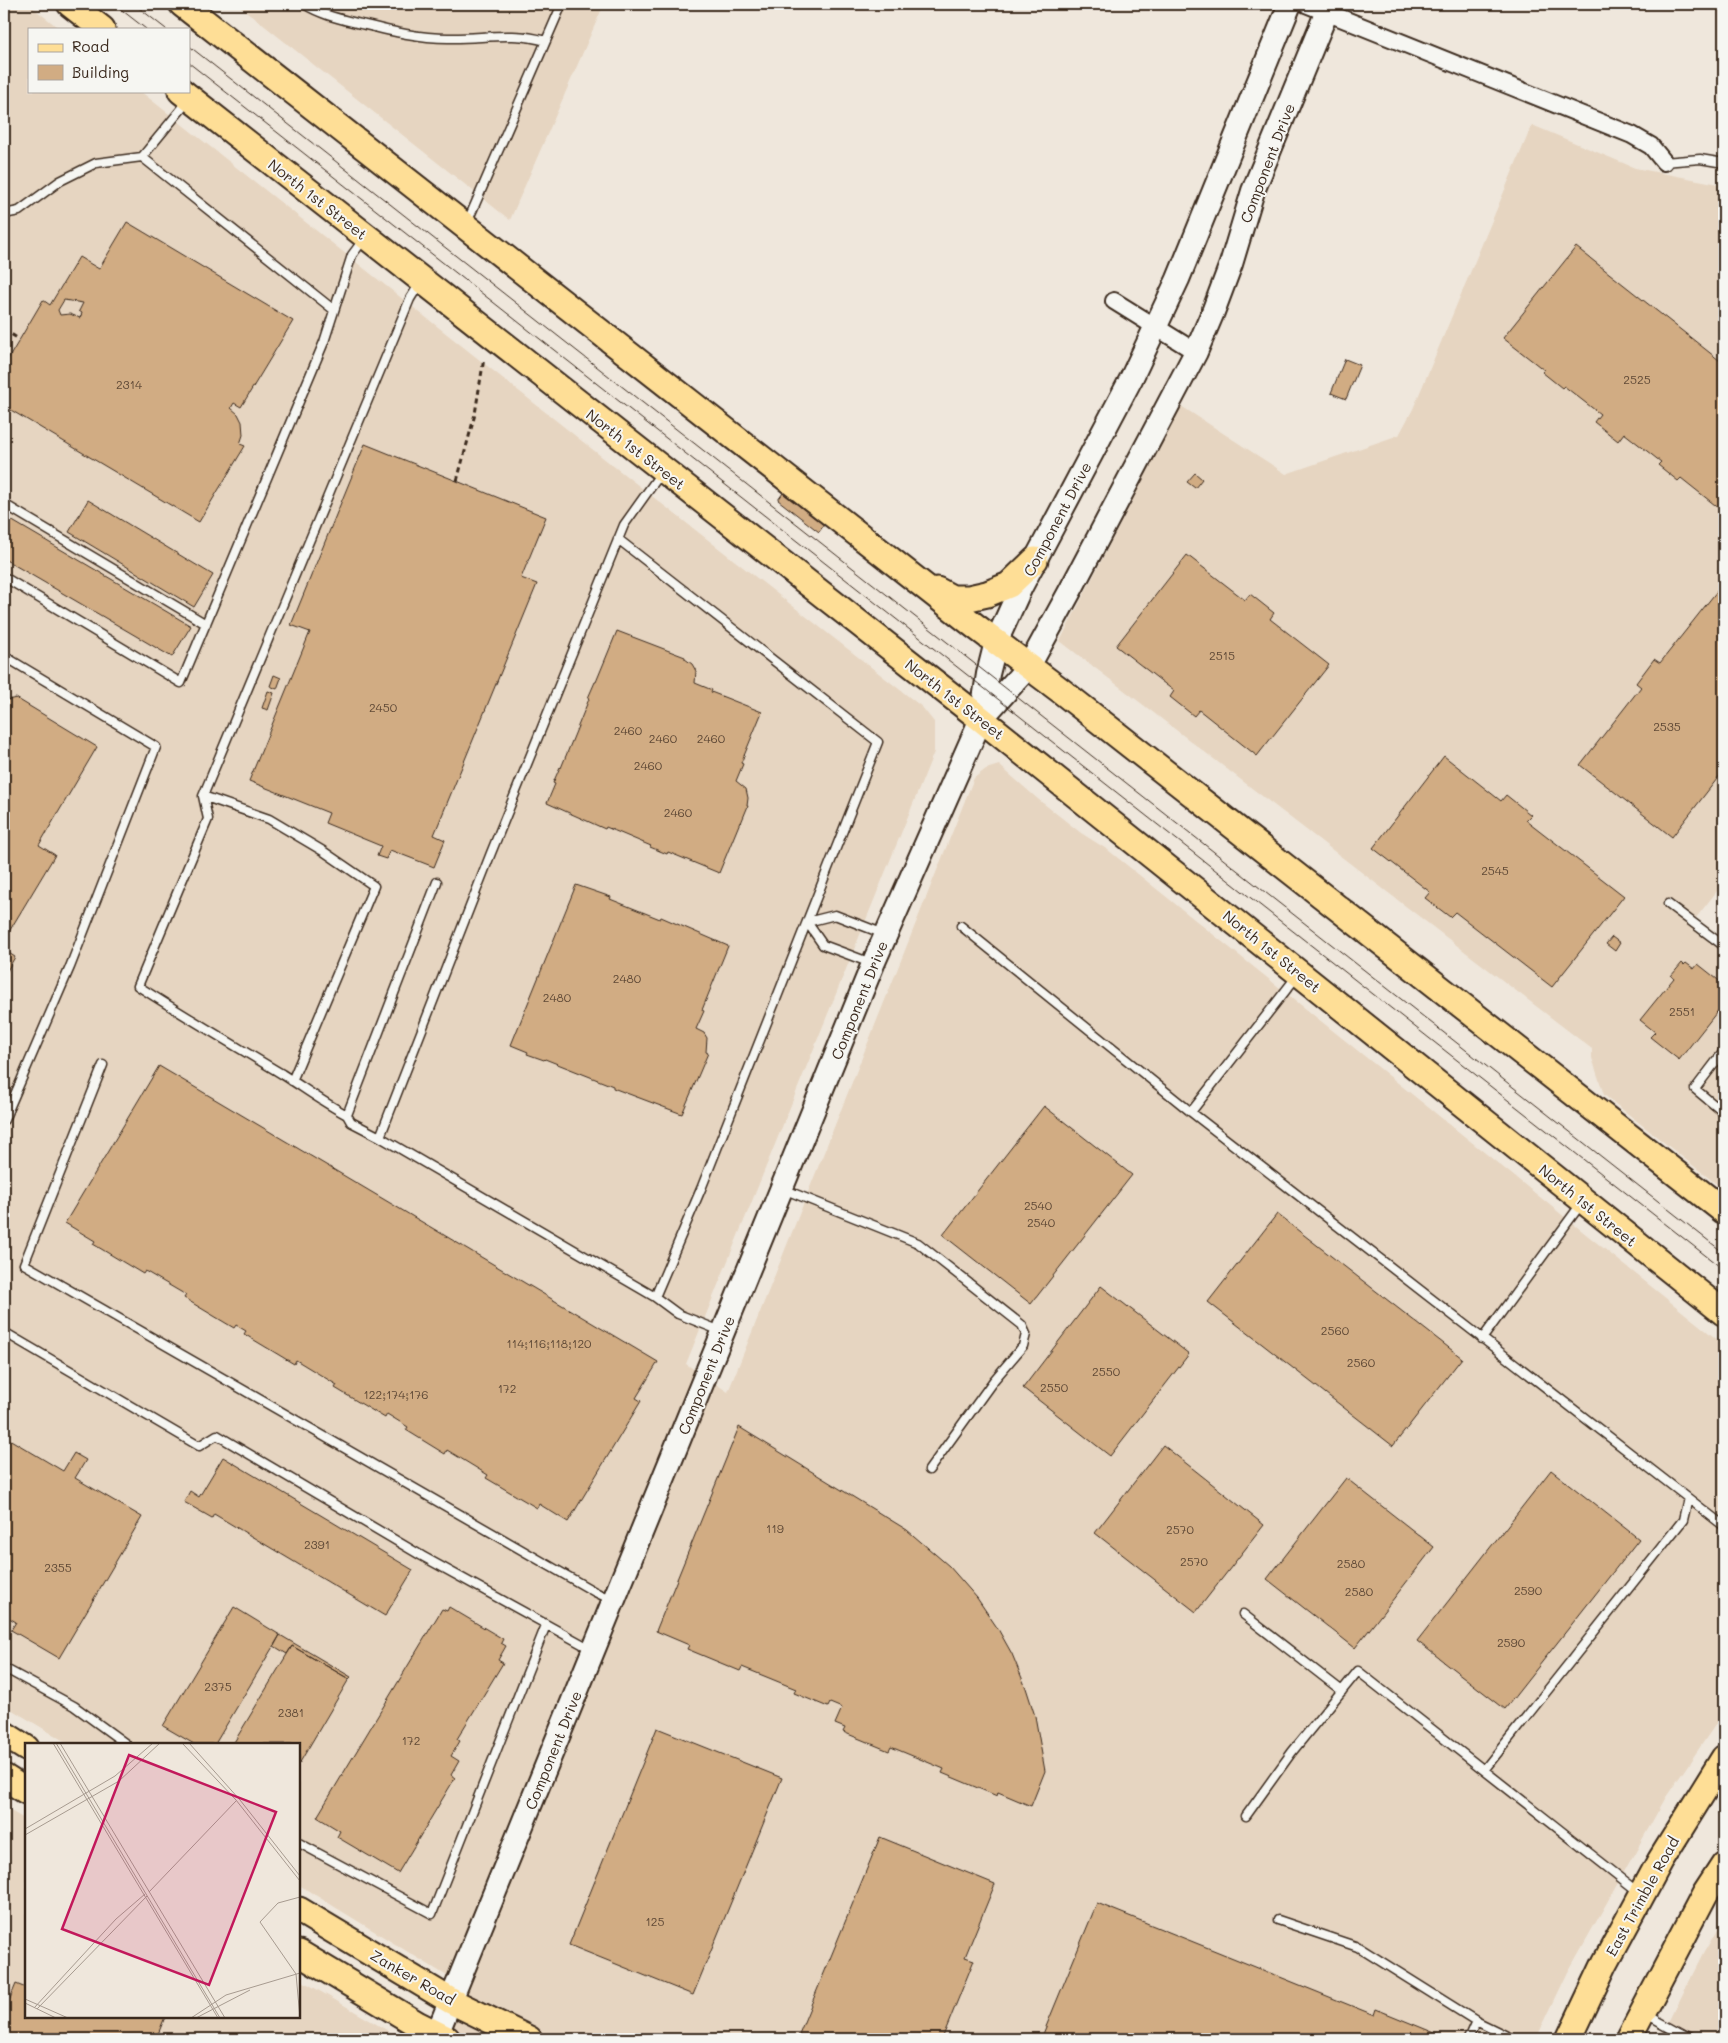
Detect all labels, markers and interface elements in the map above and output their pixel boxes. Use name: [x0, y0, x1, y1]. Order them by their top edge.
legend: [28, 28, 190, 92]
text: Road: [72, 36, 109, 56]
text: Building: [72, 62, 129, 82]
street label: Component Drive: [1235, 100, 1299, 226]
street label: North 1st Street: [264, 154, 372, 244]
house number: 2525: [1623, 371, 1651, 387]
house number: 2314: [116, 376, 142, 392]
street label: North 1st Street: [582, 404, 690, 494]
street label: Component Drive: [1018, 458, 1096, 580]
house number: 2515: [1209, 647, 1235, 663]
street label: North 1st Street: [901, 654, 1009, 744]
house number: 2450: [369, 699, 398, 715]
house number: 2535: [1653, 718, 1681, 734]
house number: 2460: [614, 722, 643, 738]
house number: 2460: [649, 730, 678, 746]
house number: 2460: [697, 730, 726, 746]
house number: 2460: [634, 757, 663, 773]
house number: 2460: [664, 804, 693, 820]
house number: 2545: [1481, 862, 1509, 878]
street label: North 1st Street: [1219, 905, 1325, 997]
street label: Component Drive: [826, 938, 892, 1062]
house number: 2480: [613, 970, 642, 986]
house number: 2480: [543, 989, 572, 1005]
house number: 2551: [1669, 1003, 1695, 1019]
street label: North 1st Street: [1535, 1159, 1641, 1251]
house number: 2540: [1024, 1197, 1053, 1213]
house number: 2540: [1027, 1214, 1056, 1230]
street label: Component Drive: [673, 1313, 739, 1437]
house number: 2560: [1321, 1322, 1350, 1338]
house number: 114;116;118;120: [506, 1335, 592, 1351]
house number: 2560: [1347, 1354, 1376, 1370]
house number: 2550: [1092, 1363, 1121, 1379]
house number: 2550: [1040, 1379, 1069, 1395]
house number: 172: [498, 1380, 516, 1396]
house number: 122;174;176: [364, 1386, 429, 1402]
house number: 119: [766, 1520, 784, 1536]
house number: 2570: [1166, 1521, 1194, 1537]
house number: 2391: [304, 1536, 330, 1552]
house number: 2570: [1180, 1553, 1208, 1569]
house number: 2580: [1337, 1555, 1366, 1571]
house number: 2355: [44, 1559, 72, 1575]
house number: 2590: [1514, 1582, 1543, 1598]
house number: 2580: [1345, 1583, 1374, 1599]
house number: 2590: [1497, 1634, 1526, 1650]
house number: 2375: [204, 1678, 232, 1694]
street label: Component Drive: [520, 1688, 586, 1812]
house number: 2381: [278, 1704, 304, 1720]
house number: 172: [402, 1732, 420, 1748]
inset map: [25, 1743, 300, 2018]
street label: East Trimble Road: [1601, 1833, 1683, 1959]
house number: 125: [645, 1913, 665, 1929]
street label: Zanker Road: [367, 1945, 459, 2009]

